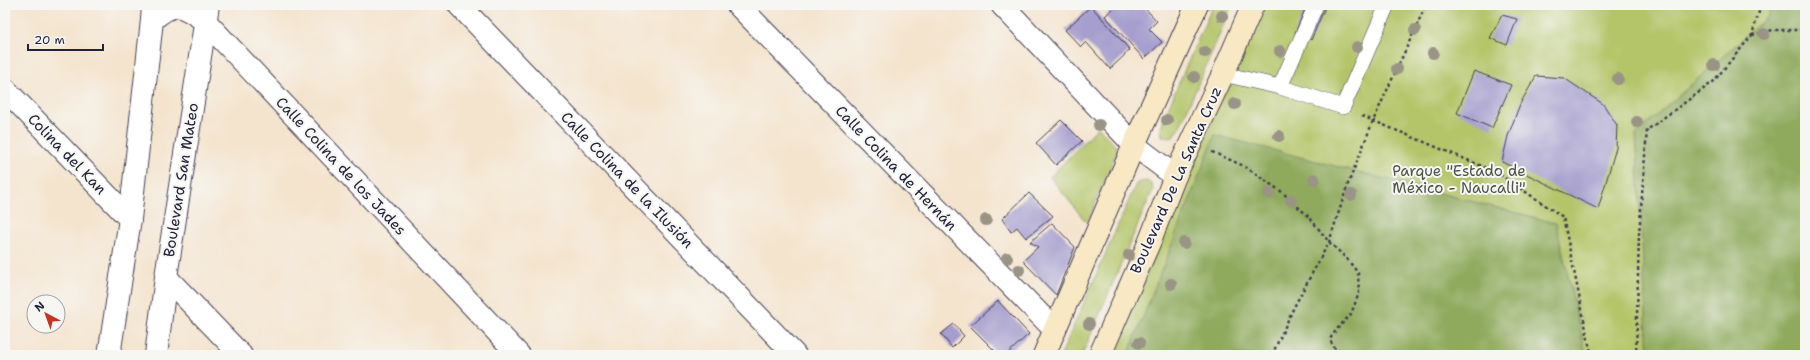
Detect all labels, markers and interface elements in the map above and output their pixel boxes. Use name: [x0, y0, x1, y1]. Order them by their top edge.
scale bar: [28, 26, 103, 52]
text: 20 m: [34, 32, 65, 48]
street label: Boulevard De La Santa Cruz: [1126, 83, 1226, 277]
street label: Calle Colina de los Jades: [271, 92, 411, 240]
street label: Boulevard San Mateo: [159, 101, 203, 259]
street label: Calle Colina de Hernán: [831, 101, 961, 235]
street label: Calle Colina de la Ilusión: [556, 107, 698, 253]
street label: Colina del Kan: [23, 109, 111, 199]
park label: Parque "Estado de México - Naucalli": [1392, 161, 1526, 198]
north arrow: [26, 294, 66, 334]
text: N: [32, 298, 48, 315]

